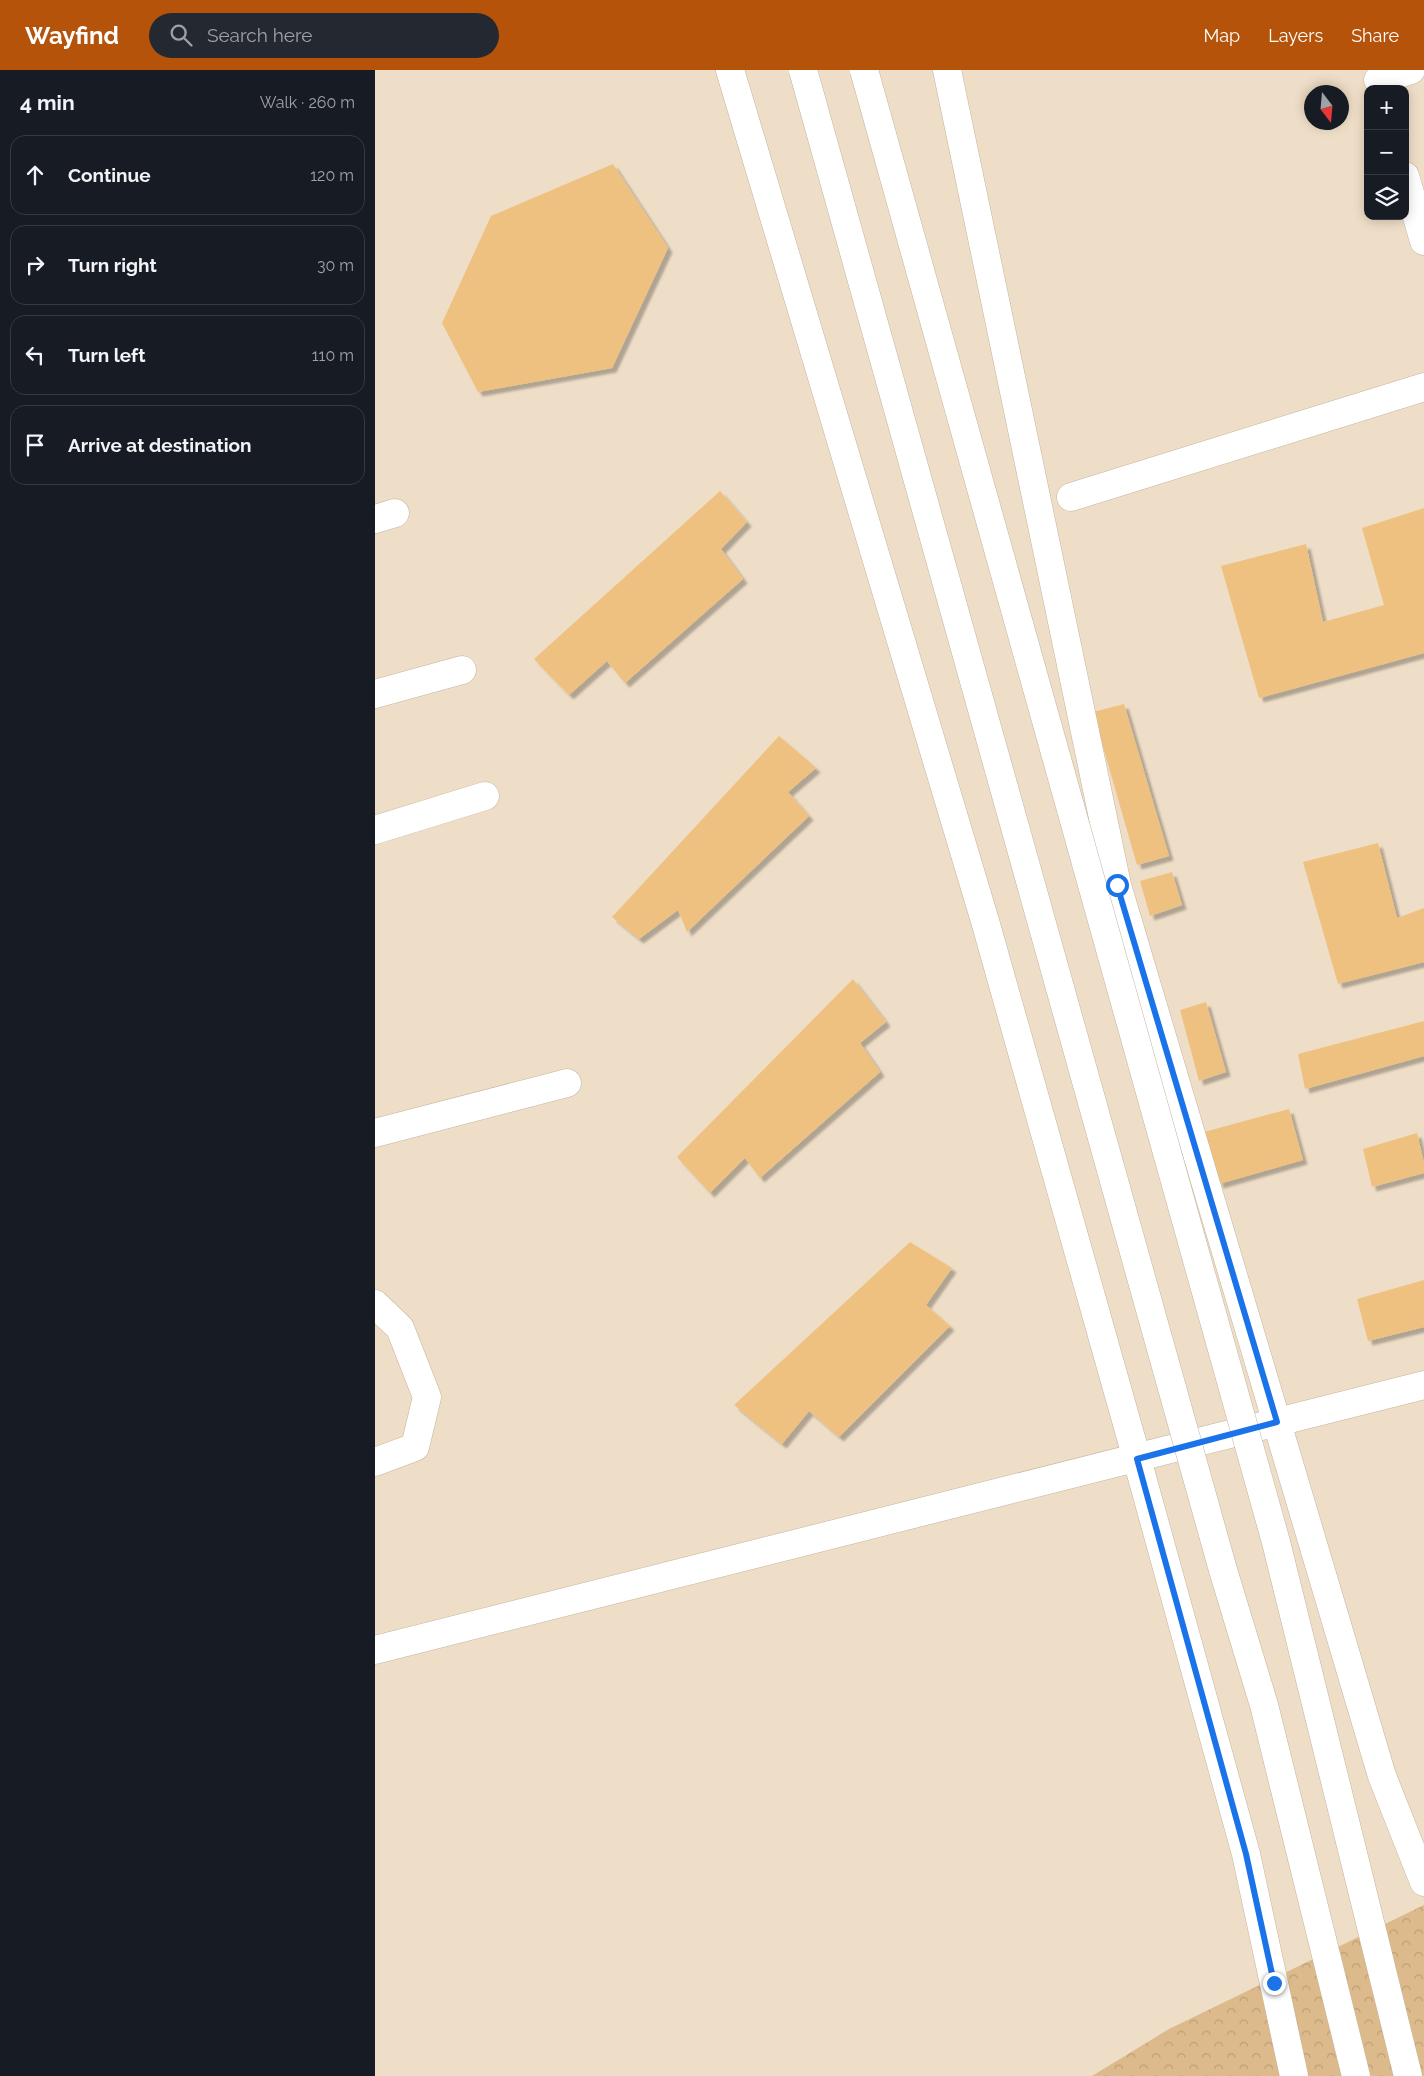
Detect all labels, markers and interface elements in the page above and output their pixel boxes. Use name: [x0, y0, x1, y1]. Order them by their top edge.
search box: [149, 13, 499, 58]
text: Wayfind: [25, 21, 119, 50]
icon: search: [167, 21, 195, 49]
text: Search here: [207, 24, 312, 46]
text: Map: [1204, 25, 1240, 46]
text: Layers: [1268, 25, 1323, 46]
text: Share: [1351, 25, 1399, 46]
north arrow: [1304, 85, 1349, 130]
map controls: [1364, 85, 1409, 220]
button: +: [1364, 85, 1409, 130]
text: 4 min: [20, 90, 75, 115]
text: Walk · 260 m: [260, 93, 355, 112]
button: −: [1364, 130, 1409, 175]
icon: ahead: [21, 161, 49, 189]
text: Continue: [68, 164, 151, 186]
text: 120 m: [310, 166, 354, 185]
button: layers: [1364, 175, 1409, 220]
icon: right: [21, 251, 49, 279]
text: Turn right: [68, 254, 157, 276]
text: 30 m: [317, 256, 354, 275]
icon: left: [21, 341, 49, 369]
text: Turn left: [68, 344, 145, 366]
text: 110 m: [312, 346, 354, 365]
icon: arrive: [21, 431, 49, 459]
text: Arrive at destination: [68, 434, 252, 456]
route start: [1106, 874, 1129, 897]
route end: [1263, 1972, 1286, 1995]

